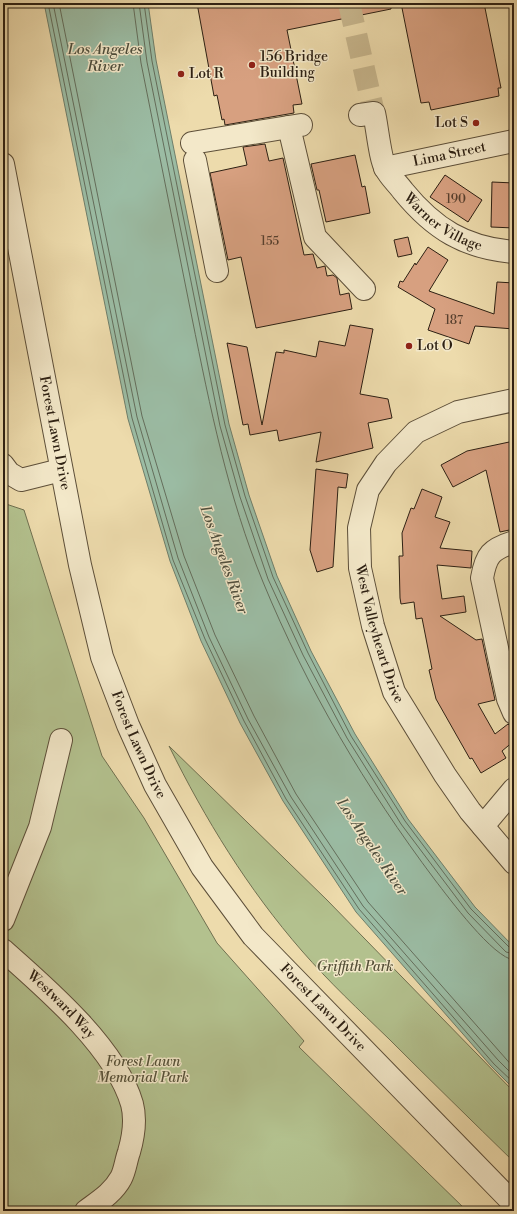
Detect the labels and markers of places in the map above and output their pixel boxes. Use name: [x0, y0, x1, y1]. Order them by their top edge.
place label: 156 Bridge Building: [259, 48, 328, 82]
marker: 156 Bridge Building: [247, 60, 257, 70]
place label: Lot R: [189, 65, 224, 83]
marker: Lot R: [176, 69, 186, 79]
place label: Lot S: [435, 114, 468, 132]
marker: Lot S: [471, 118, 481, 128]
place label: Lot O: [417, 337, 453, 355]
marker: Lot O: [404, 341, 414, 351]

